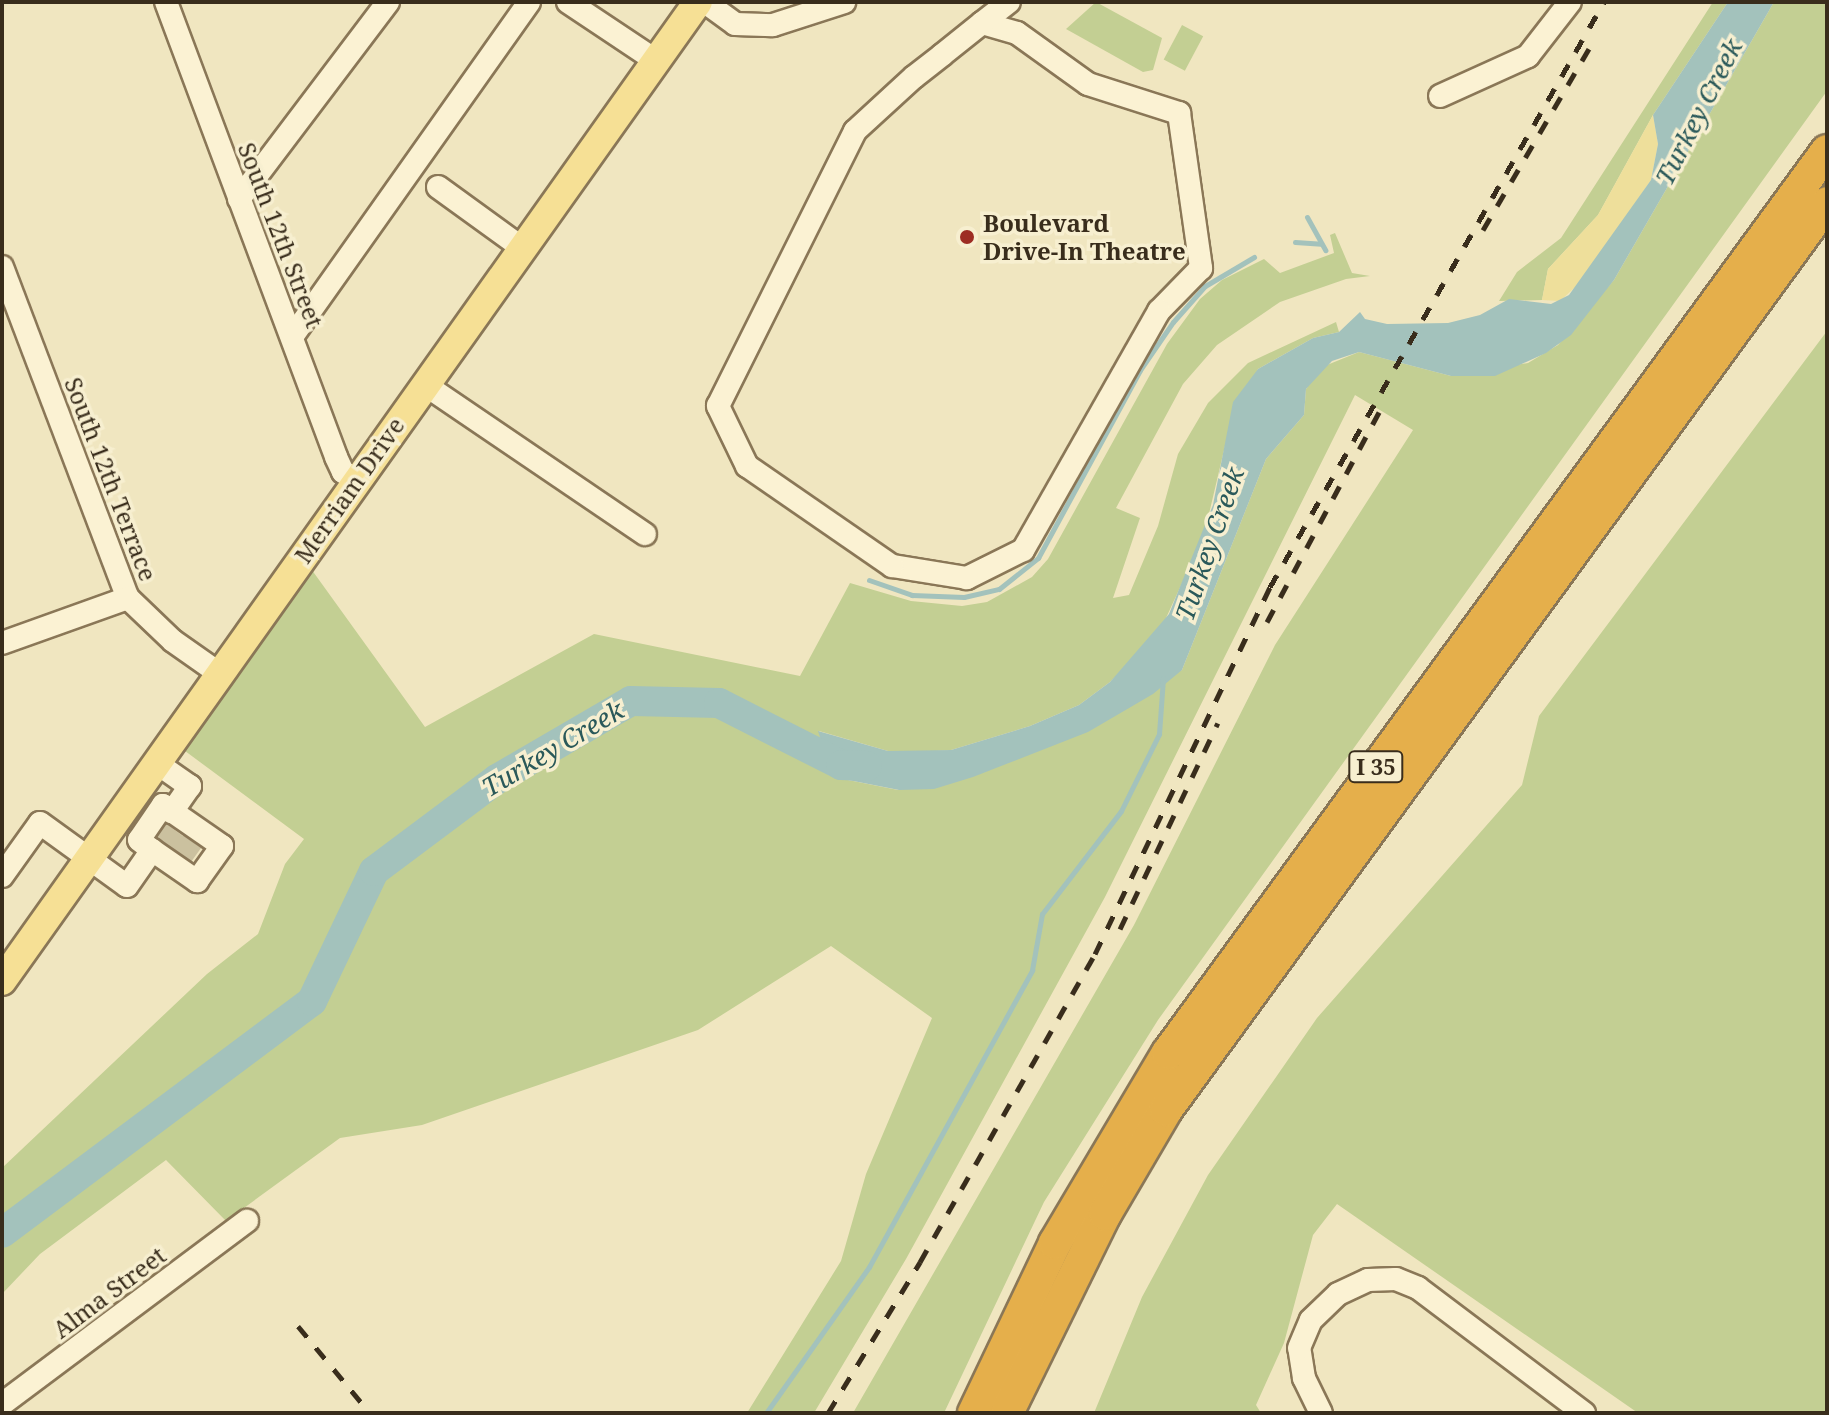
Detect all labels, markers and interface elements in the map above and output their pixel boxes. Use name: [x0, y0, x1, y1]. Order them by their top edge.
water label: Turkey Creek: [1649, 34, 1749, 190]
street label: South 12th Street: [232, 138, 330, 332]
place label: Boulevard Drive-In Theatre: [983, 209, 1186, 265]
marker: Boulevard Drive-In Theatre: [958, 228, 976, 246]
street label: South 12th Terrace: [59, 373, 163, 585]
street label: Merriam Drive: [288, 412, 410, 568]
water label: Turkey Creek: [1169, 463, 1251, 625]
water label: Turkey Creek: [477, 695, 629, 803]
road number: I 35: [1348, 749, 1404, 785]
street label: Alma Street: [47, 1240, 171, 1344]

